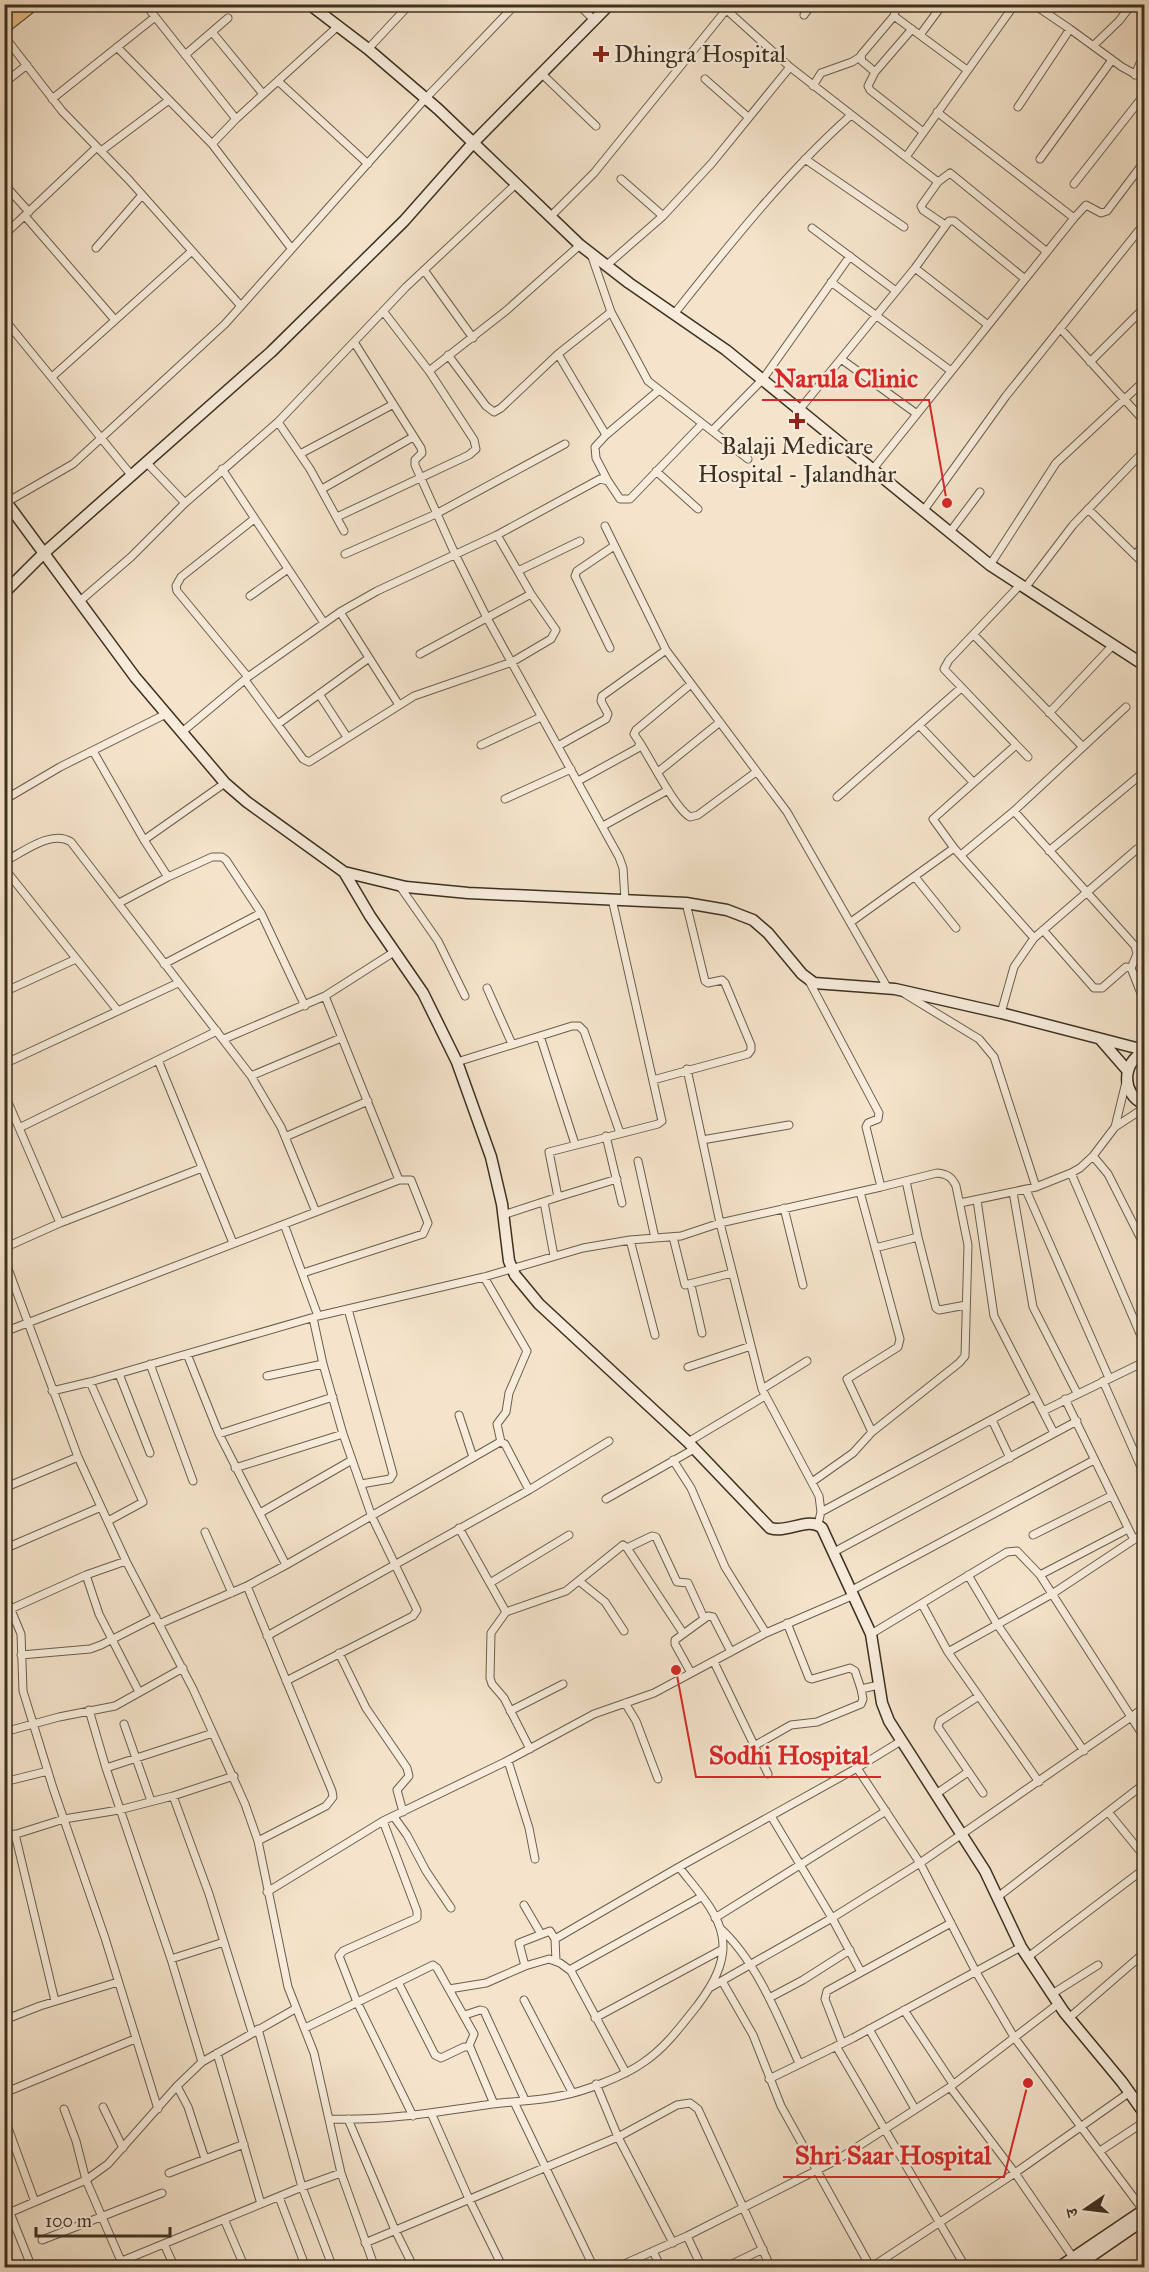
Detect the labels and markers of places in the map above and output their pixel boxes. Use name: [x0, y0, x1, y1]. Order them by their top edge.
place label: Dhingra Hospital: [614, 39, 787, 69]
marker: Dhingra Hospital: [592, 45, 610, 63]
callout: Narula Clinic: [762, 356, 929, 400]
marker: Balaji Medicare Hospital - Jalandhar: [788, 412, 806, 430]
place label: Balaji Medicare Hospital - Jalandhar: [698, 431, 896, 489]
callout: Sodhi Hospital: [696, 1733, 881, 1777]
callout: Shri Saar Hospital: [783, 2133, 1004, 2177]

